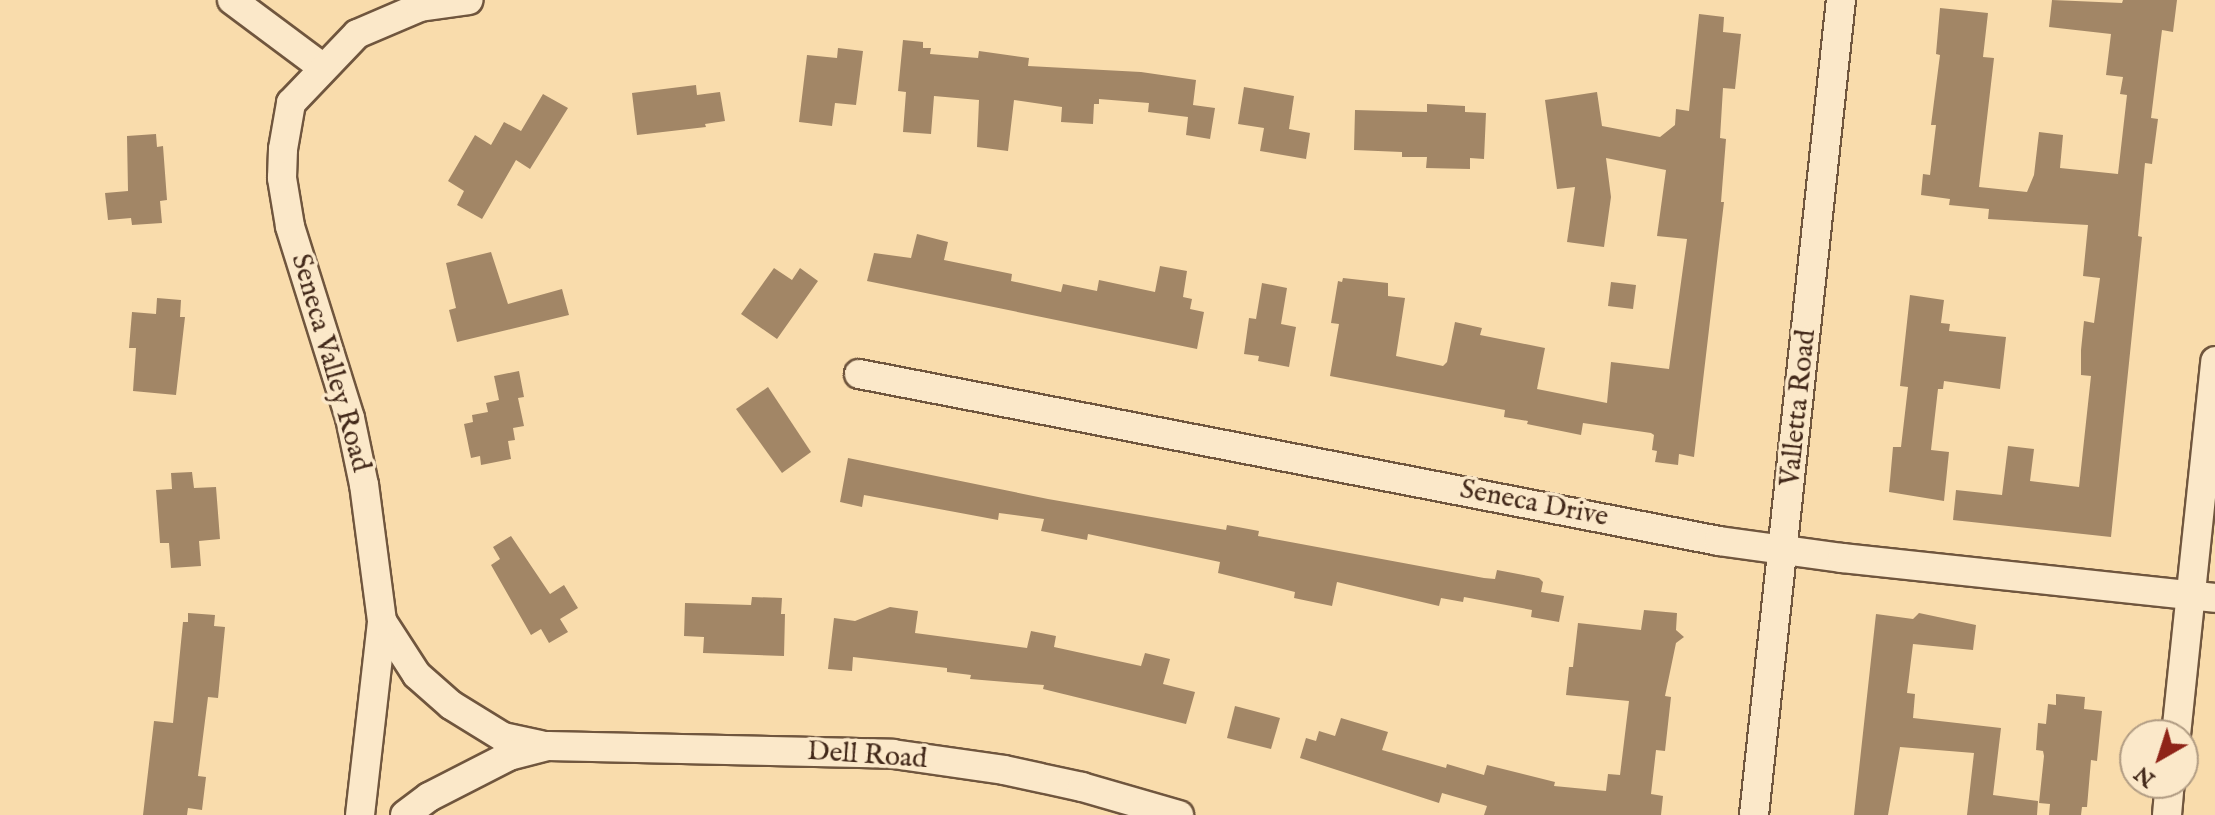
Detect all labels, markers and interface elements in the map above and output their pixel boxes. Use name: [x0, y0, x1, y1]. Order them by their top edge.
street label: Seneca Valley Road: [283, 250, 377, 476]
street label: Valletta Road: [1774, 328, 1824, 488]
street label: Seneca Drive: [1457, 473, 1611, 535]
north arrow: [2119, 719, 2199, 799]
street label: Dell Road: [806, 735, 928, 777]
text: N: [2129, 759, 2161, 793]

